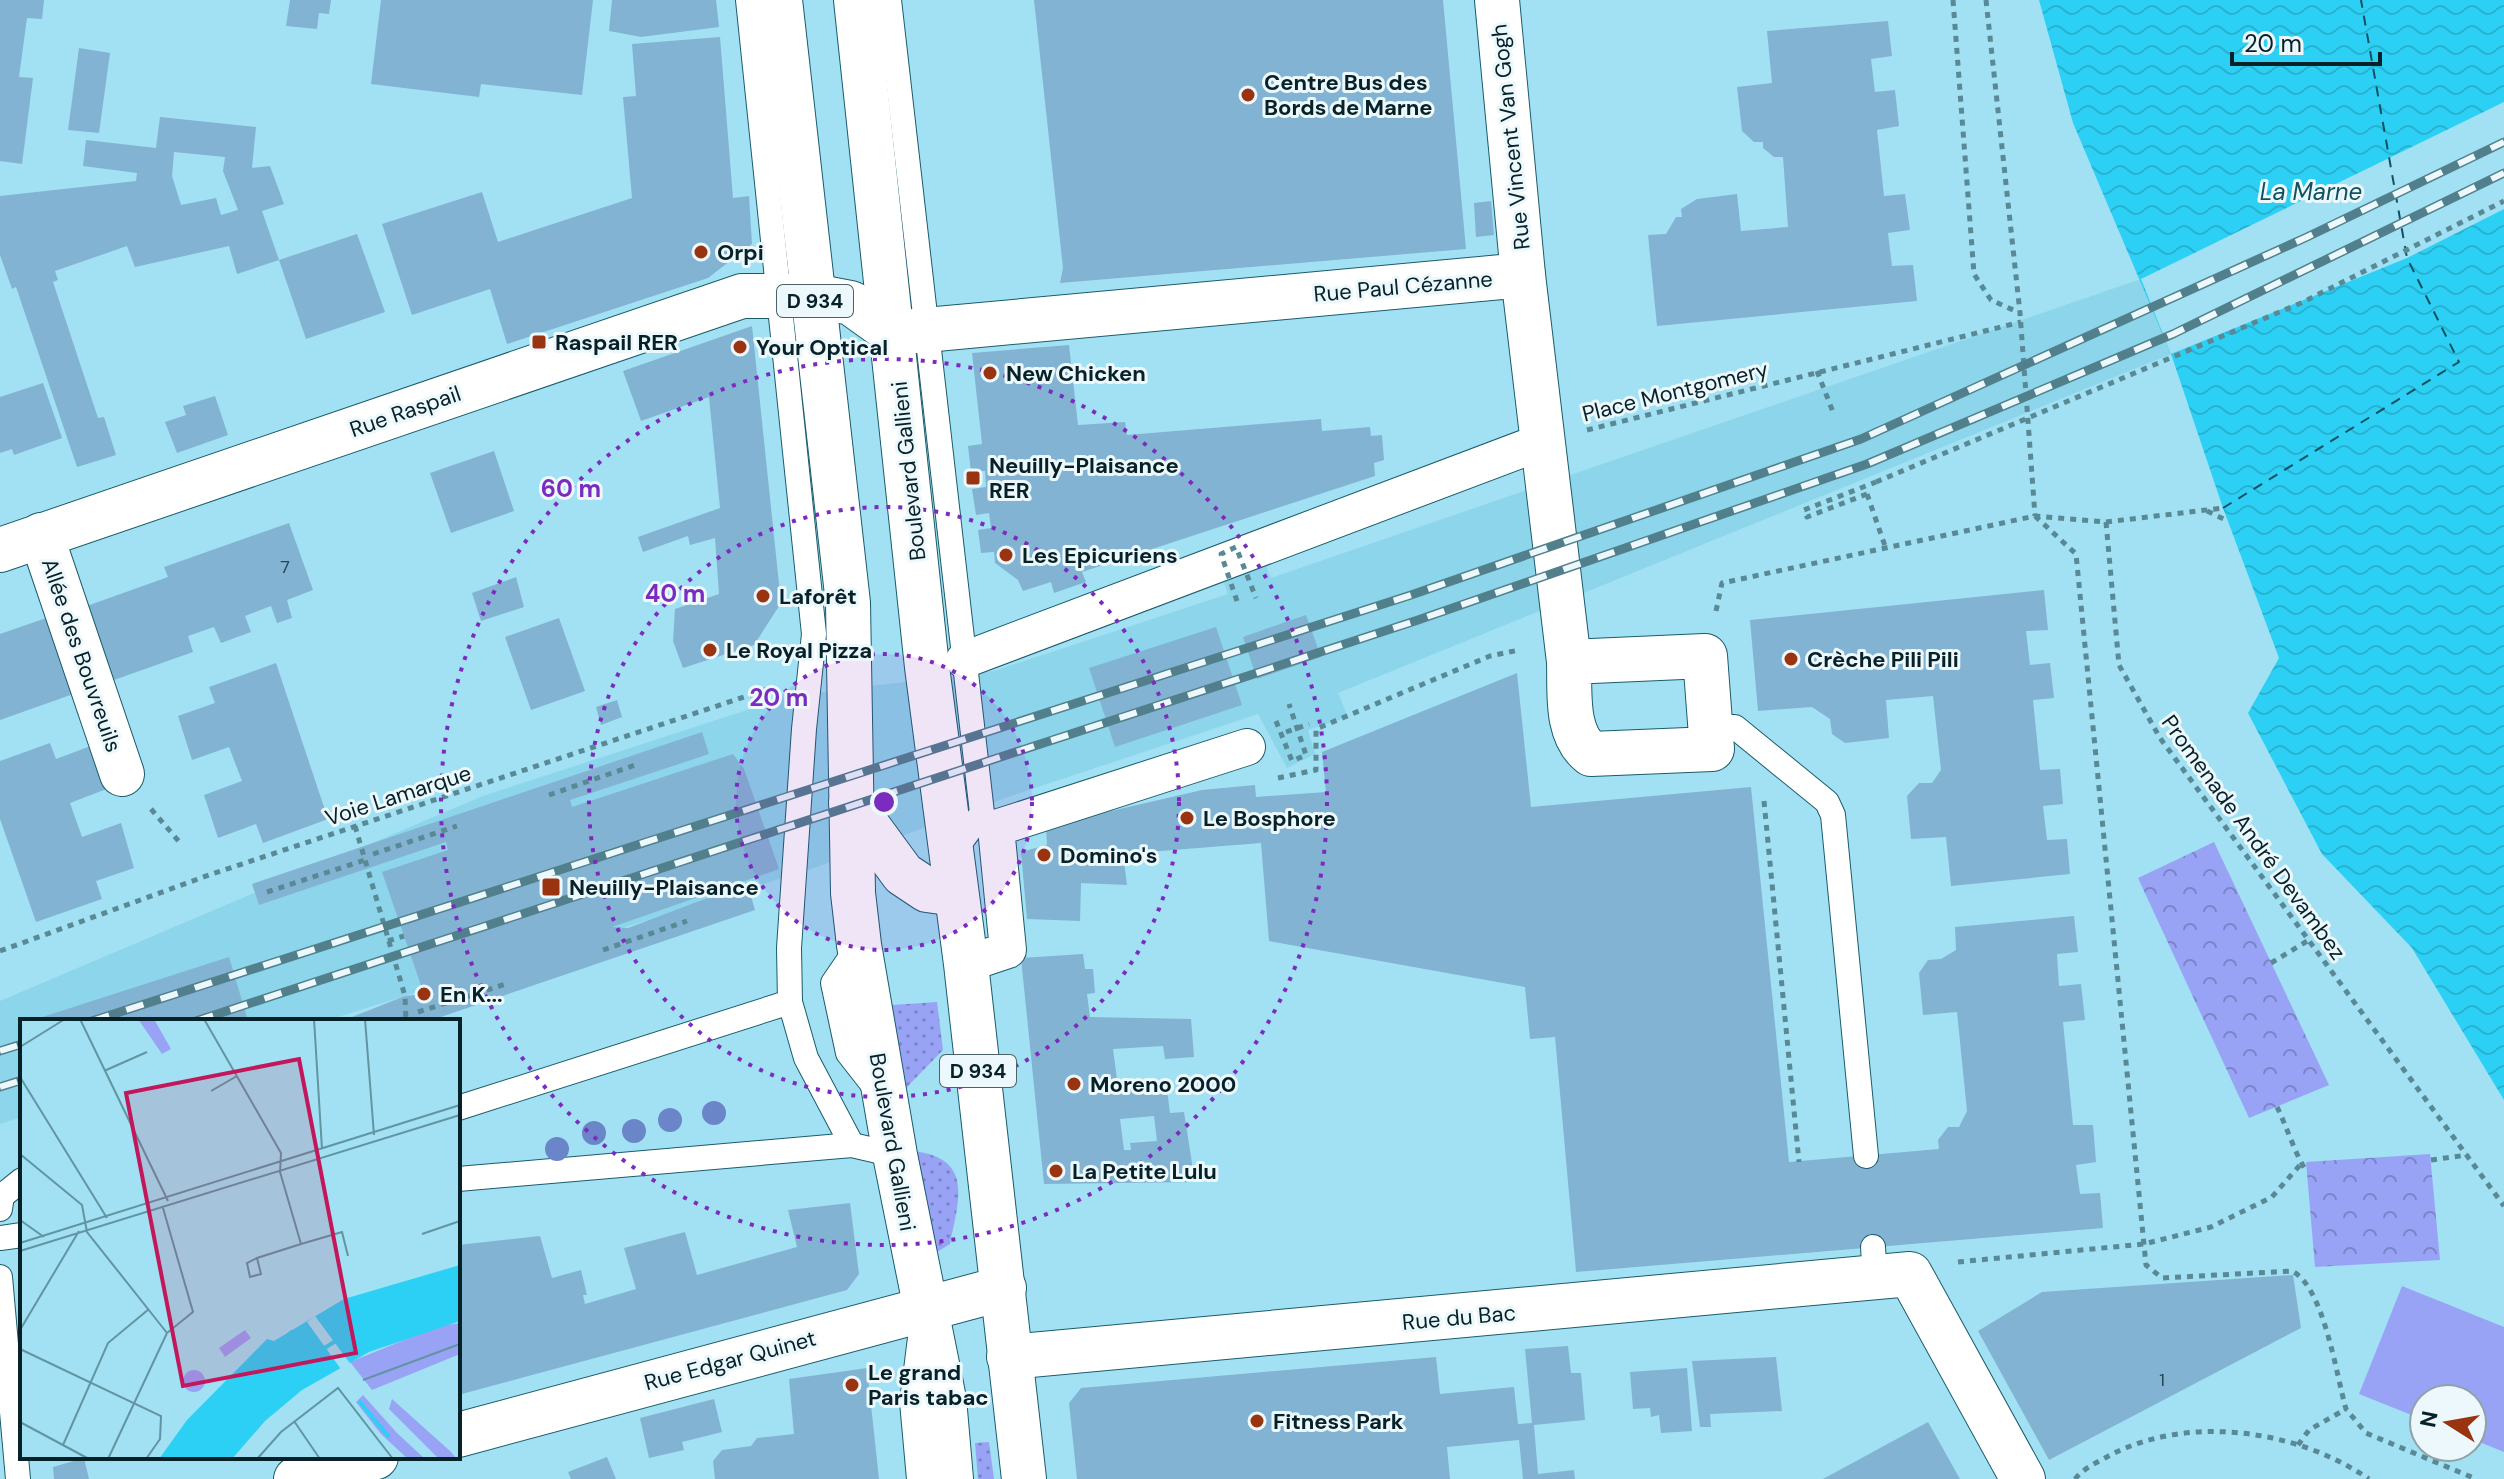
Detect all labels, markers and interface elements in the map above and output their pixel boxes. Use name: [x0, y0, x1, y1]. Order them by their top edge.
scale bar: [2232, 16, 2380, 66]
street label: Rue Vincent Van Gogh: [1484, 23, 1537, 251]
text: 20 m: [2244, 28, 2302, 59]
place label: Centre Bus des Bords de Marne: [1264, 68, 1433, 122]
marker: Centre Bus des Bords de Marne: [1239, 86, 1257, 104]
water label: La Marne: [2260, 176, 2362, 207]
place label: Orpi: [717, 238, 764, 267]
marker: Orpi: [692, 243, 710, 261]
street label: Rue Paul Cézanne: [1312, 264, 1494, 309]
road number: D 934: [777, 285, 853, 317]
place label: Raspail RER: [555, 328, 678, 357]
marker: Raspail RER: [530, 333, 548, 351]
place label: Your Optical: [756, 333, 888, 362]
marker: Your Optical: [731, 338, 749, 356]
street label: Place Montgomery: [1579, 354, 1771, 429]
place label: New Chicken: [1006, 359, 1146, 388]
marker: New Chicken: [981, 364, 999, 382]
street label: Rue Raspail: [346, 379, 465, 444]
street label: Boulevard Gallieni: [885, 380, 932, 562]
place label: Neuilly-Plaisance RER: [989, 451, 1179, 505]
marker: Neuilly-Plaisance RER: [964, 469, 982, 487]
text: 60 m: [541, 473, 601, 504]
place label: Les Epicuriens: [1022, 541, 1178, 570]
marker: Les Epicuriens: [997, 546, 1015, 564]
street label: Allée des Bouvreuils: [35, 554, 128, 756]
house number: 7: [280, 555, 290, 579]
text: 40 m: [645, 578, 705, 609]
place label: Laforêt: [779, 582, 857, 611]
marker: Laforêt: [754, 587, 772, 605]
place label: Le Royal Pizza: [726, 636, 872, 665]
marker: Le Royal Pizza: [701, 641, 719, 659]
place label: Crèche Pili Pili: [1807, 645, 1959, 674]
marker: Crèche Pili Pili: [1782, 650, 1800, 668]
text: 20 m: [750, 682, 808, 713]
street label: Promenade André Devambez: [2155, 709, 2352, 965]
street label: Voie Lamarque: [322, 758, 475, 833]
centre of rings: [870, 788, 898, 816]
place label: Le Bosphore: [1203, 804, 1336, 833]
marker: Le Bosphore: [1178, 809, 1196, 827]
place label: Domino's: [1060, 841, 1158, 870]
marker: Domino's: [1035, 846, 1053, 864]
place label: Neuilly-Plaisance: [569, 873, 759, 902]
marker: Neuilly-Plaisance: [540, 876, 562, 898]
place label: En K...: [440, 980, 503, 1009]
marker: En K...: [415, 985, 433, 1003]
inset map: [20, 1019, 460, 1459]
street label: Boulevard Gallieni: [863, 1051, 922, 1233]
road number: D 934: [940, 1055, 1016, 1087]
place label: Moreno 2000: [1090, 1070, 1236, 1099]
marker: Moreno 2000: [1065, 1075, 1083, 1093]
place label: La Petite Lulu: [1072, 1157, 1217, 1186]
marker: La Petite Lulu: [1047, 1162, 1065, 1180]
street label: Rue du Bac: [1401, 1298, 1517, 1337]
street label: Rue Edgar Quinet: [641, 1324, 819, 1397]
place label: Le grand Paris tabac: [868, 1358, 989, 1412]
house number: 1: [2159, 1368, 2165, 1392]
marker: Le grand Paris tabac: [843, 1376, 861, 1394]
north arrow: [2408, 1383, 2488, 1463]
place label: Fitness Park: [1273, 1407, 1404, 1436]
text: N: [2413, 1409, 2445, 1430]
marker: Fitness Park: [1248, 1412, 1266, 1430]

